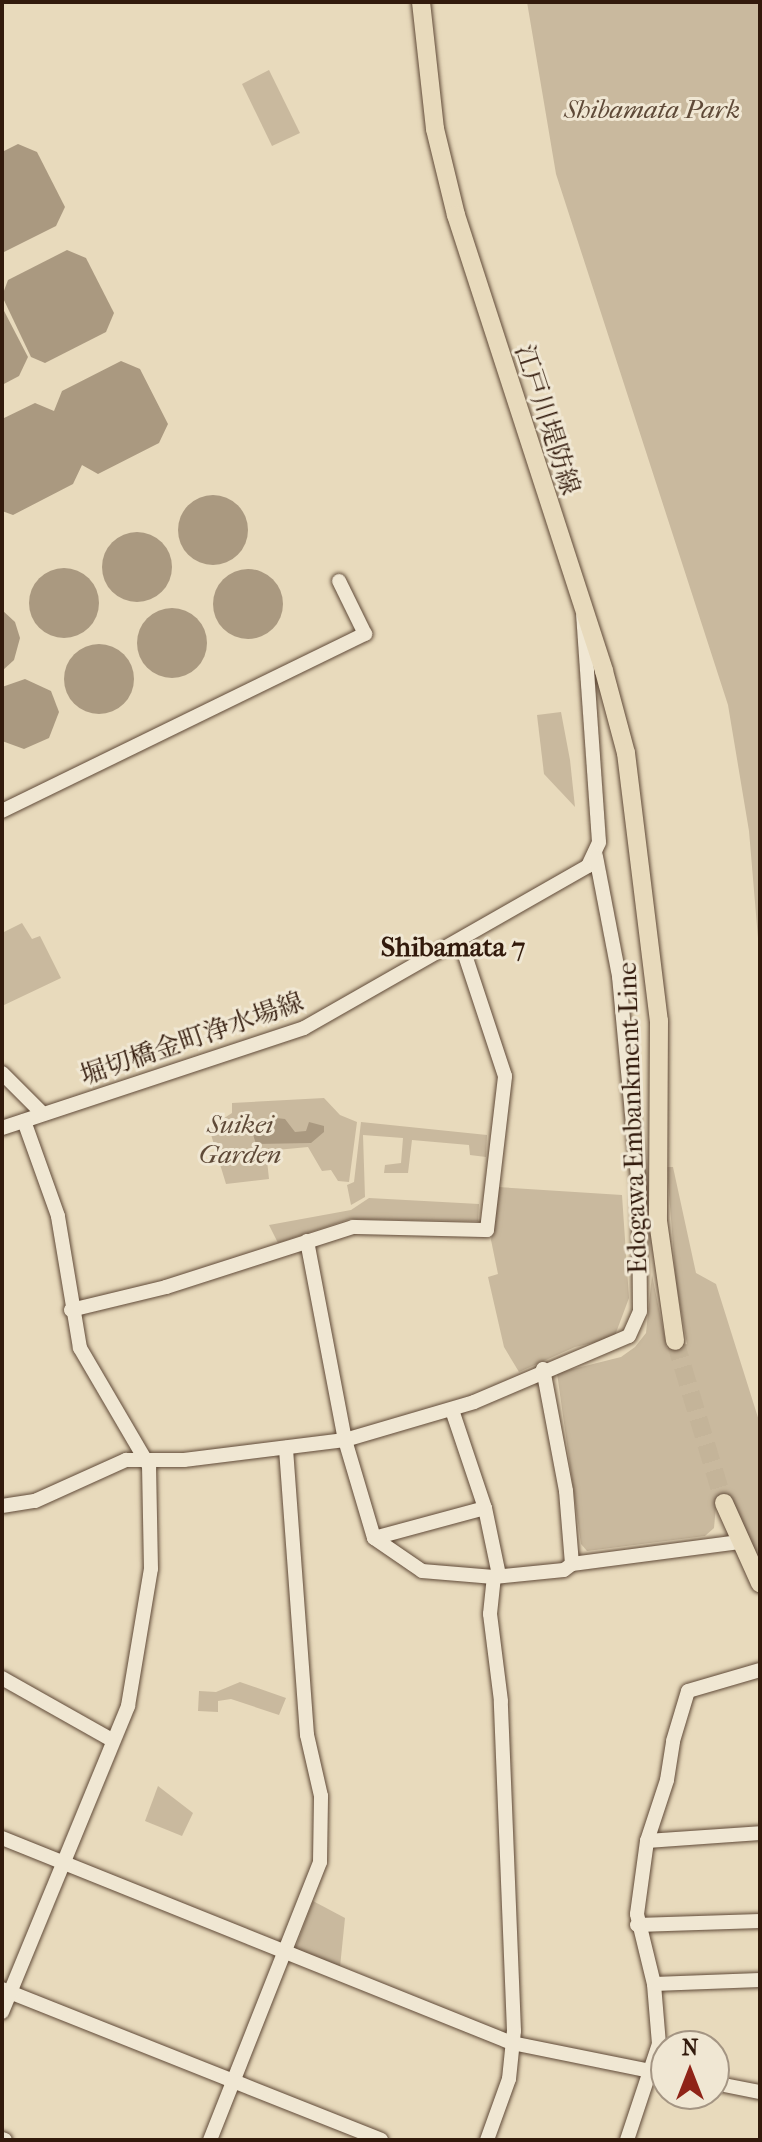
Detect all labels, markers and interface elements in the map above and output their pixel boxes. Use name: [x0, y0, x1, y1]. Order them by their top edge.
park label: Shibamata Park: [564, 94, 740, 126]
street label: 江戸川堤防線: [508, 341, 586, 499]
district label: Shibamata 7: [381, 930, 525, 964]
street label: Edogawa Embankment Line: [612, 962, 654, 1274]
street label: 堀切橋金町浄水場線: [76, 986, 308, 1092]
park label: Suikei Garden: [199, 1109, 281, 1170]
north arrow: [650, 2030, 730, 2110]
text: N: [682, 2035, 698, 2061]

